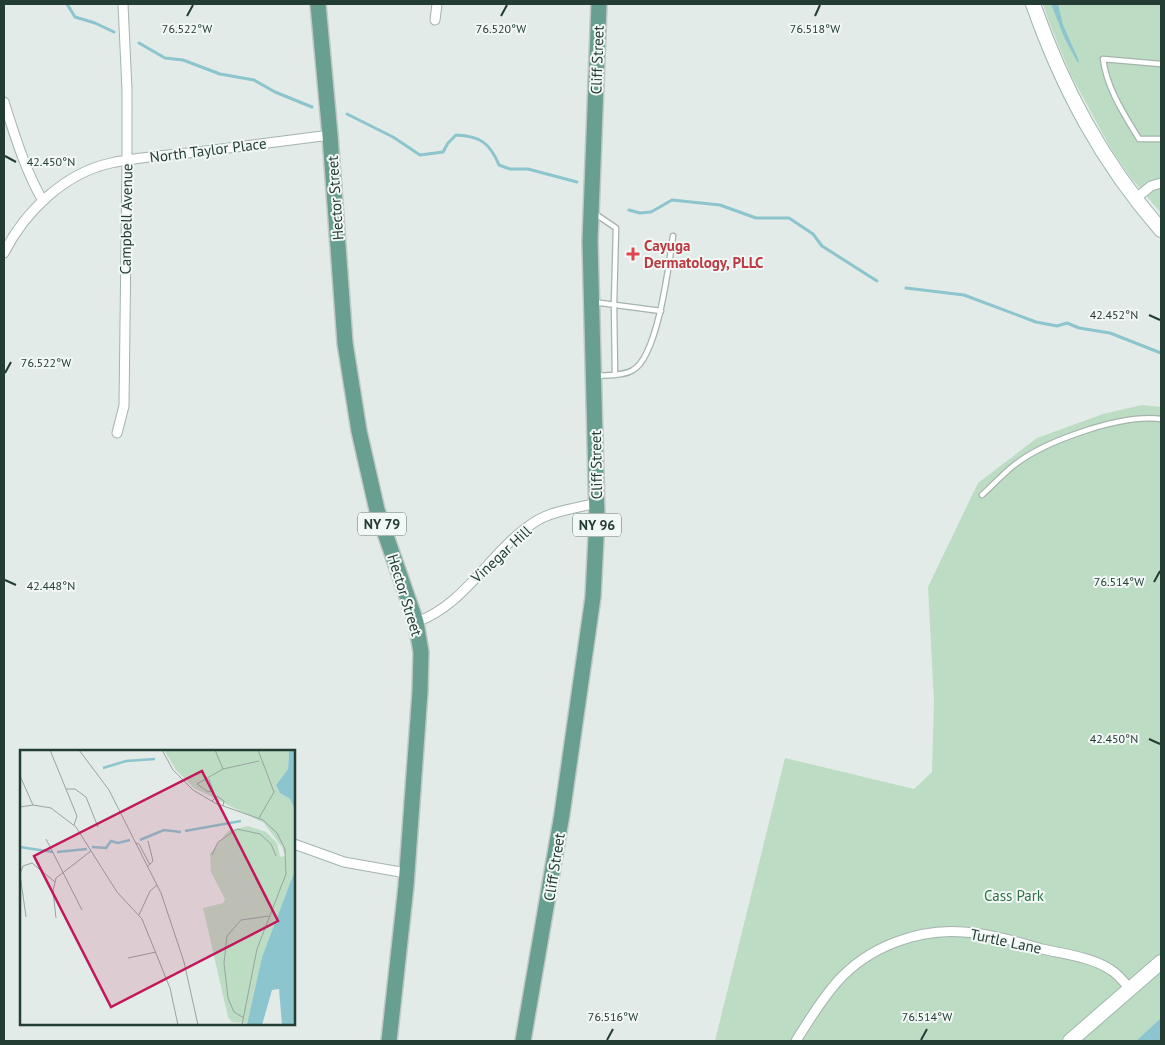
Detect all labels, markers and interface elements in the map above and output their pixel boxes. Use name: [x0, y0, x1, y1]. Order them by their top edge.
text: 76.522°W: [162, 21, 212, 36]
text: 76.520°W: [476, 21, 526, 36]
text: 76.518°W: [790, 21, 840, 36]
street label: Cliff Street: [586, 25, 608, 95]
street label: North Taylor Place: [149, 133, 267, 167]
text: 42.450°N: [27, 154, 75, 169]
street label: Hector Street: [323, 155, 347, 241]
street label: Campbell Avenue: [116, 163, 136, 275]
place label: Cayuga Dermatology, PLLC: [644, 236, 764, 272]
marker: Cayuga Dermatology, PLLC: [626, 247, 640, 261]
text: 42.452°N: [1090, 307, 1138, 322]
text: 76.522°W: [21, 355, 71, 370]
street label: Cliff Street: [586, 430, 606, 500]
road number: NY 79: [358, 512, 406, 536]
road number: NY 96: [573, 514, 621, 536]
street label: Vinegar Hill: [466, 521, 536, 587]
street label: Hector Street: [384, 552, 426, 638]
text: 76.514°W: [1094, 574, 1144, 589]
text: 42.448°N: [27, 578, 75, 593]
text: 42.450°N: [1090, 731, 1138, 746]
inset map: [20, 750, 295, 1025]
street label: Cliff Street: [539, 832, 569, 902]
park label: Cass Park: [984, 886, 1045, 905]
street label: Turtle Lane: [969, 924, 1043, 958]
text: 76.516°W: [588, 1009, 638, 1024]
text: 76.514°W: [902, 1009, 952, 1024]

